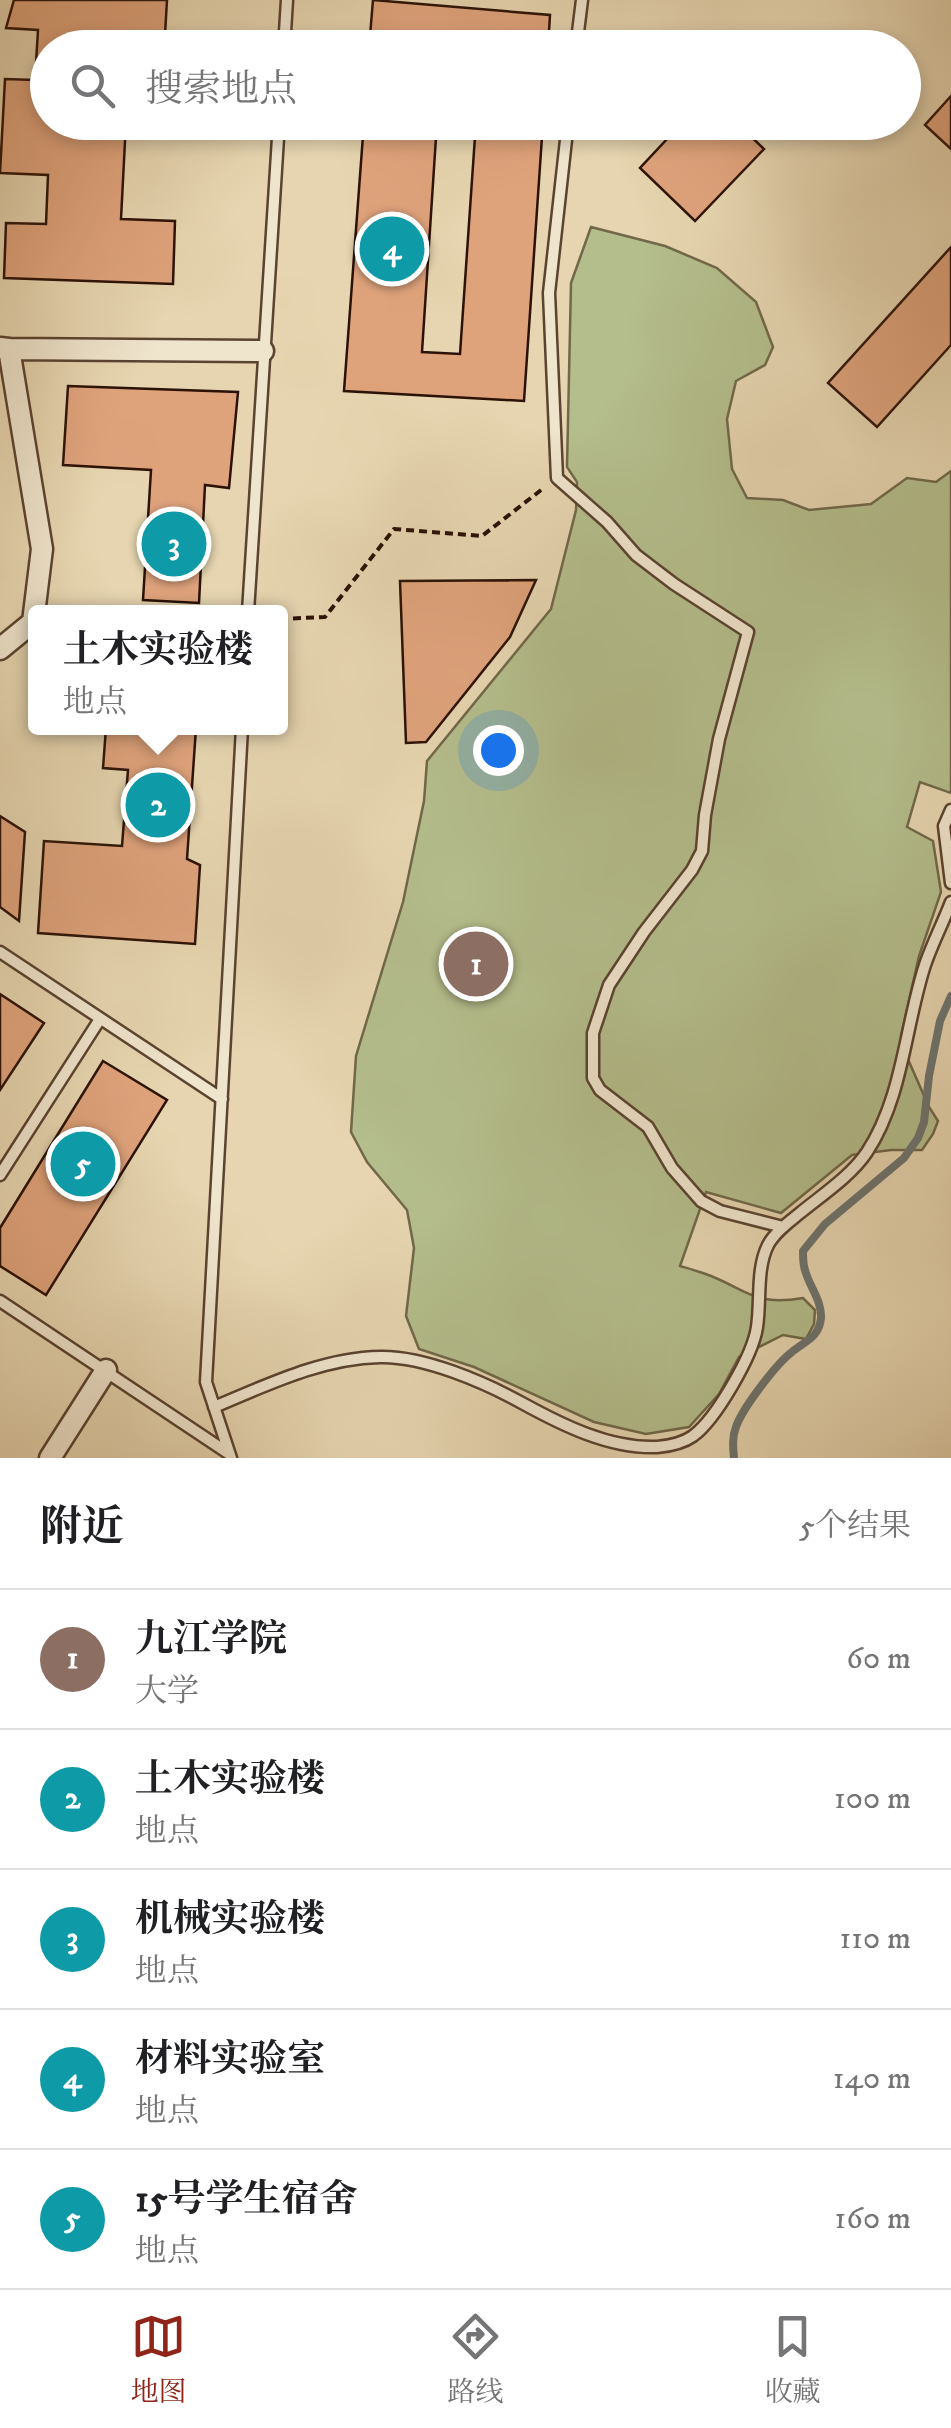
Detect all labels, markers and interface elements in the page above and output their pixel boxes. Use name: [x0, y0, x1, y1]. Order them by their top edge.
search box: [30, 30, 921, 140]
icon: search: [65, 58, 120, 113]
text: 搜索地点: [145, 66, 297, 114]
pin: 4: [360, 212, 424, 286]
pin: 3: [142, 506, 206, 582]
popup: [28, 605, 288, 735]
text: 土木实验楼: [63, 627, 253, 675]
text: 地点: [63, 683, 127, 723]
your location: [473, 725, 524, 776]
pin: 2: [126, 768, 190, 842]
pin: 1: [444, 926, 508, 1002]
pin: 5: [51, 1126, 116, 1202]
text: 附近: [40, 1502, 124, 1554]
text: 5个结果: [799, 1507, 911, 1547]
text: 九江学院: [135, 1616, 287, 1664]
text: 1: [67, 1639, 78, 1679]
text: 60 m: [846, 1639, 911, 1679]
text: 大学: [135, 1672, 199, 1712]
text: 土木实验楼: [135, 1756, 325, 1804]
text: 2: [65, 1779, 80, 1819]
text: 100 m: [834, 1779, 911, 1819]
text: 地点: [135, 1812, 199, 1852]
text: 机械实验楼: [135, 1896, 325, 1944]
text: 3: [67, 1919, 78, 1959]
text: 110 m: [839, 1919, 911, 1959]
text: 地点: [135, 1952, 199, 1992]
text: 材料实验室: [135, 2036, 325, 2084]
text: 4: [63, 2059, 82, 2099]
text: 140 m: [833, 2059, 911, 2099]
text: 地点: [135, 2092, 199, 2132]
text: 15号学生宿舍: [135, 2176, 358, 2224]
text: 5: [65, 2199, 80, 2239]
text: 160 m: [835, 2199, 911, 2239]
text: 地点: [135, 2232, 199, 2272]
tab: 地图: [130, 2309, 187, 2410]
tab: 路线: [447, 2309, 504, 2410]
tab: 收藏: [764, 2309, 821, 2410]

